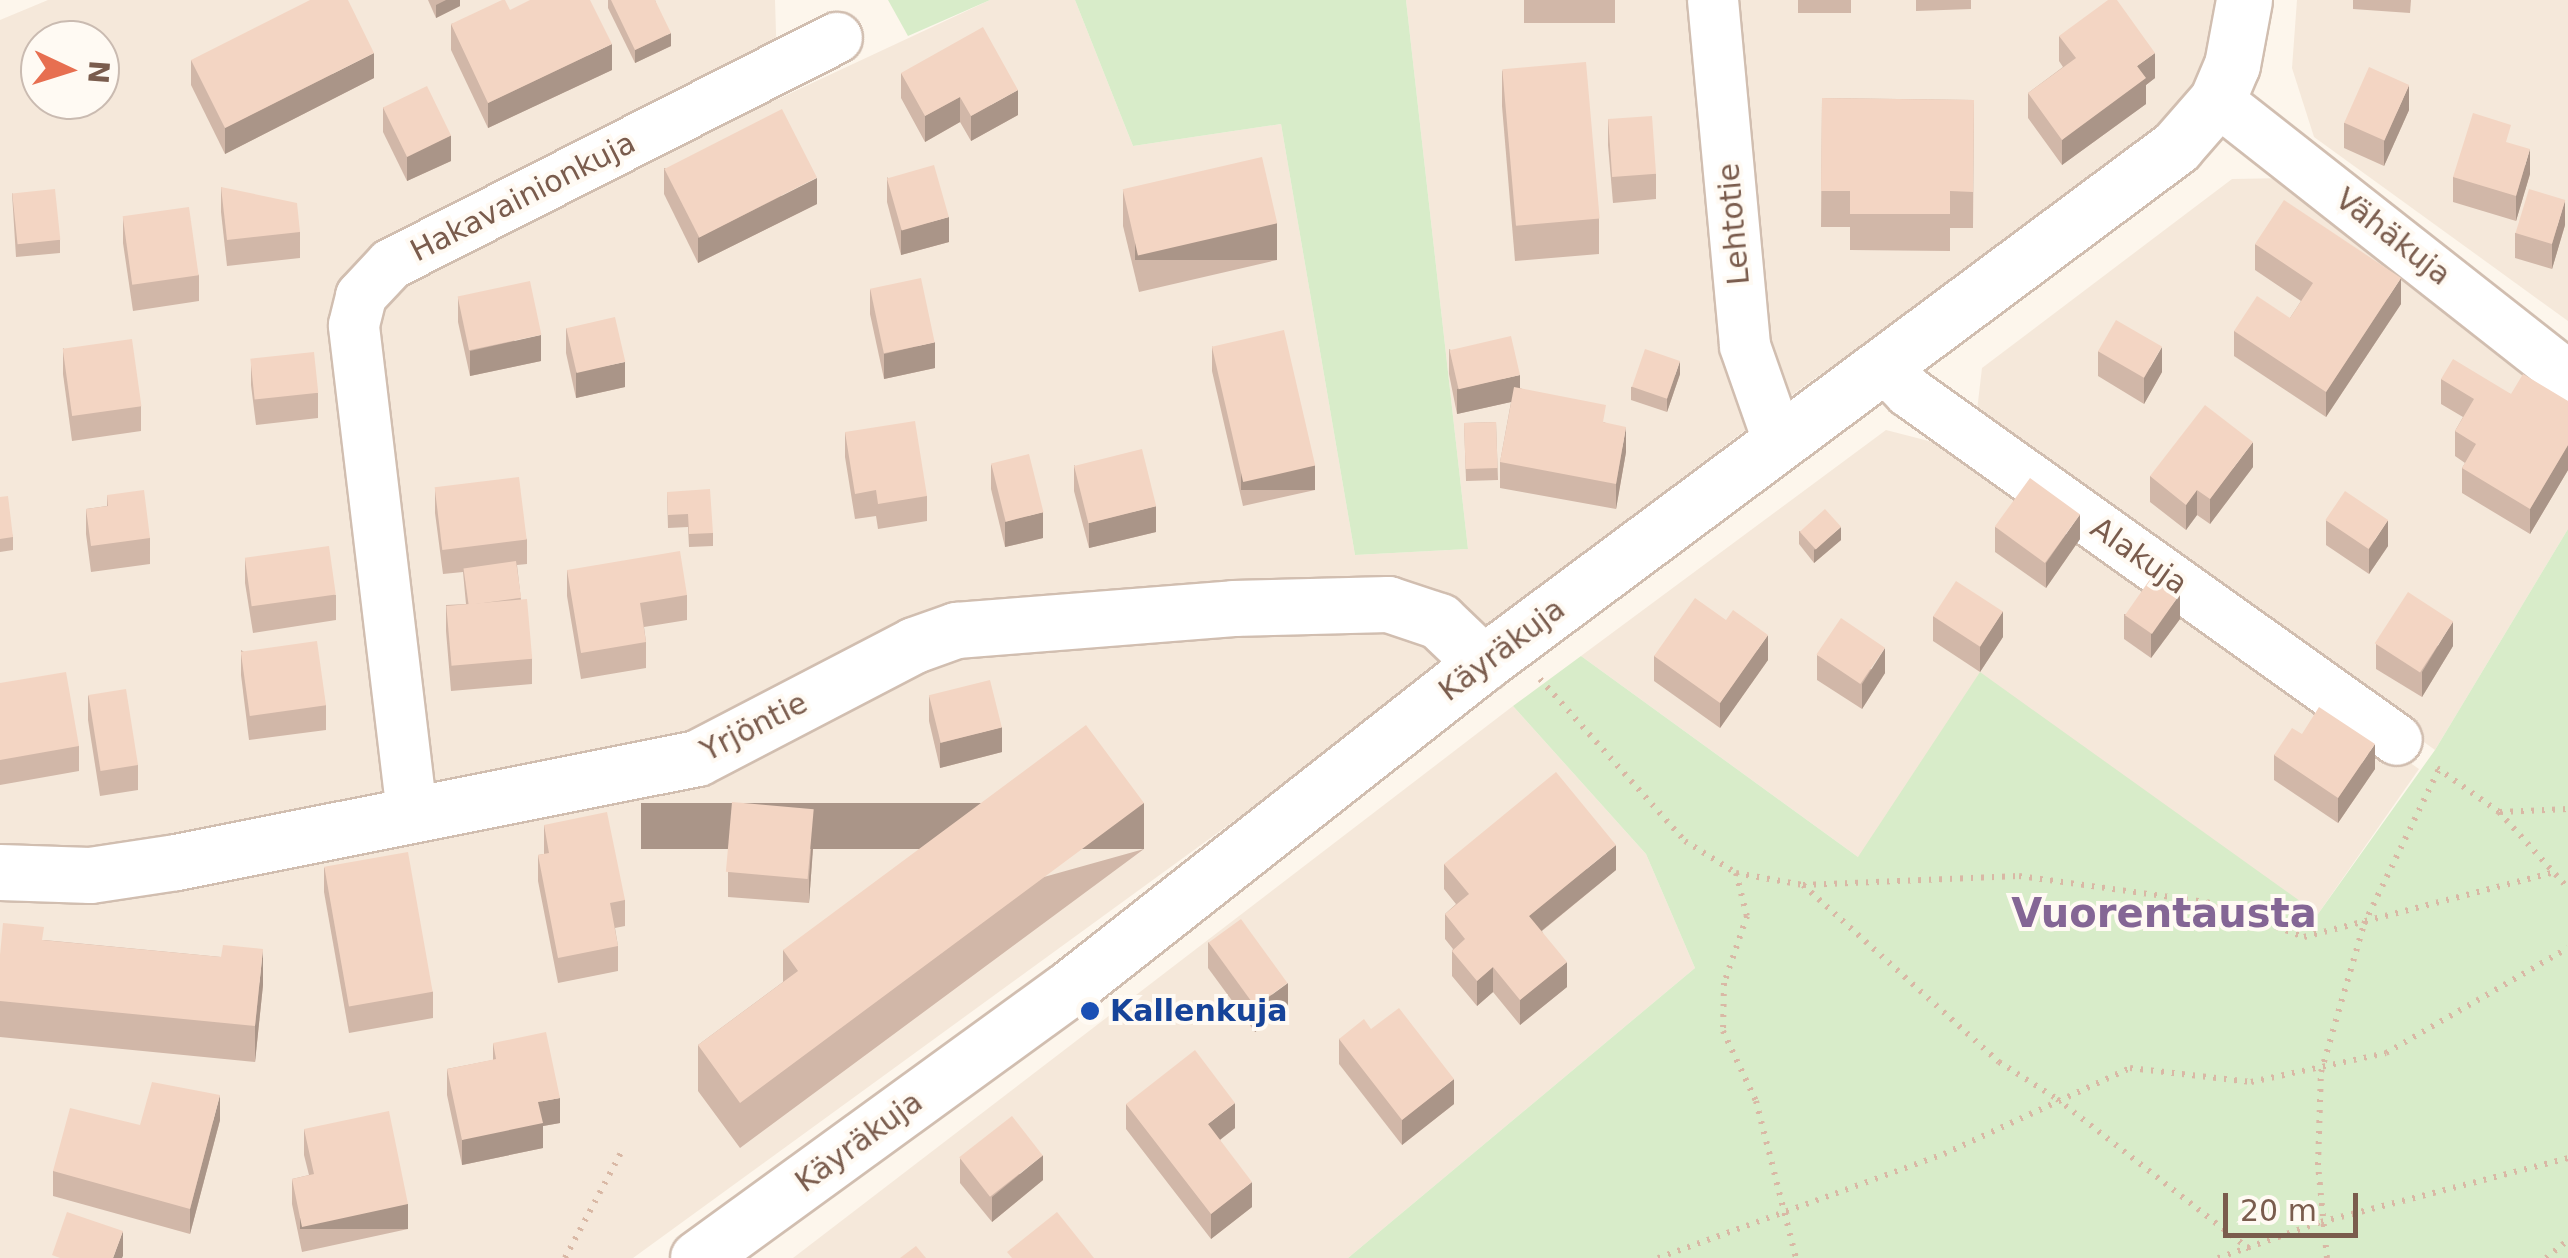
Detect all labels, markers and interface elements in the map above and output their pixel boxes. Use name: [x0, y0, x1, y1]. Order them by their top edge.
north arrow: [20, 20, 120, 120]
text: N: [81, 59, 116, 85]
street label: Hakavainionkuja: [405, 125, 641, 269]
street label: Lehtotie: [1711, 161, 1757, 287]
street label: Vähäkuja: [2328, 181, 2458, 293]
street label: Alakuja: [2084, 510, 2194, 602]
street label: Käyräkuja: [1432, 591, 1572, 709]
street label: Yrjöntie: [695, 685, 813, 769]
district label: Vuorentausta: [2011, 889, 2317, 937]
place label: Kallenkuja: [1110, 993, 1288, 1029]
marker: Kallenkuja: [1079, 1000, 1101, 1022]
street label: Käyräkuja: [788, 1084, 930, 1200]
scale bar: [2228, 1173, 2363, 1235]
text: 20 m: [2240, 1193, 2317, 1228]

